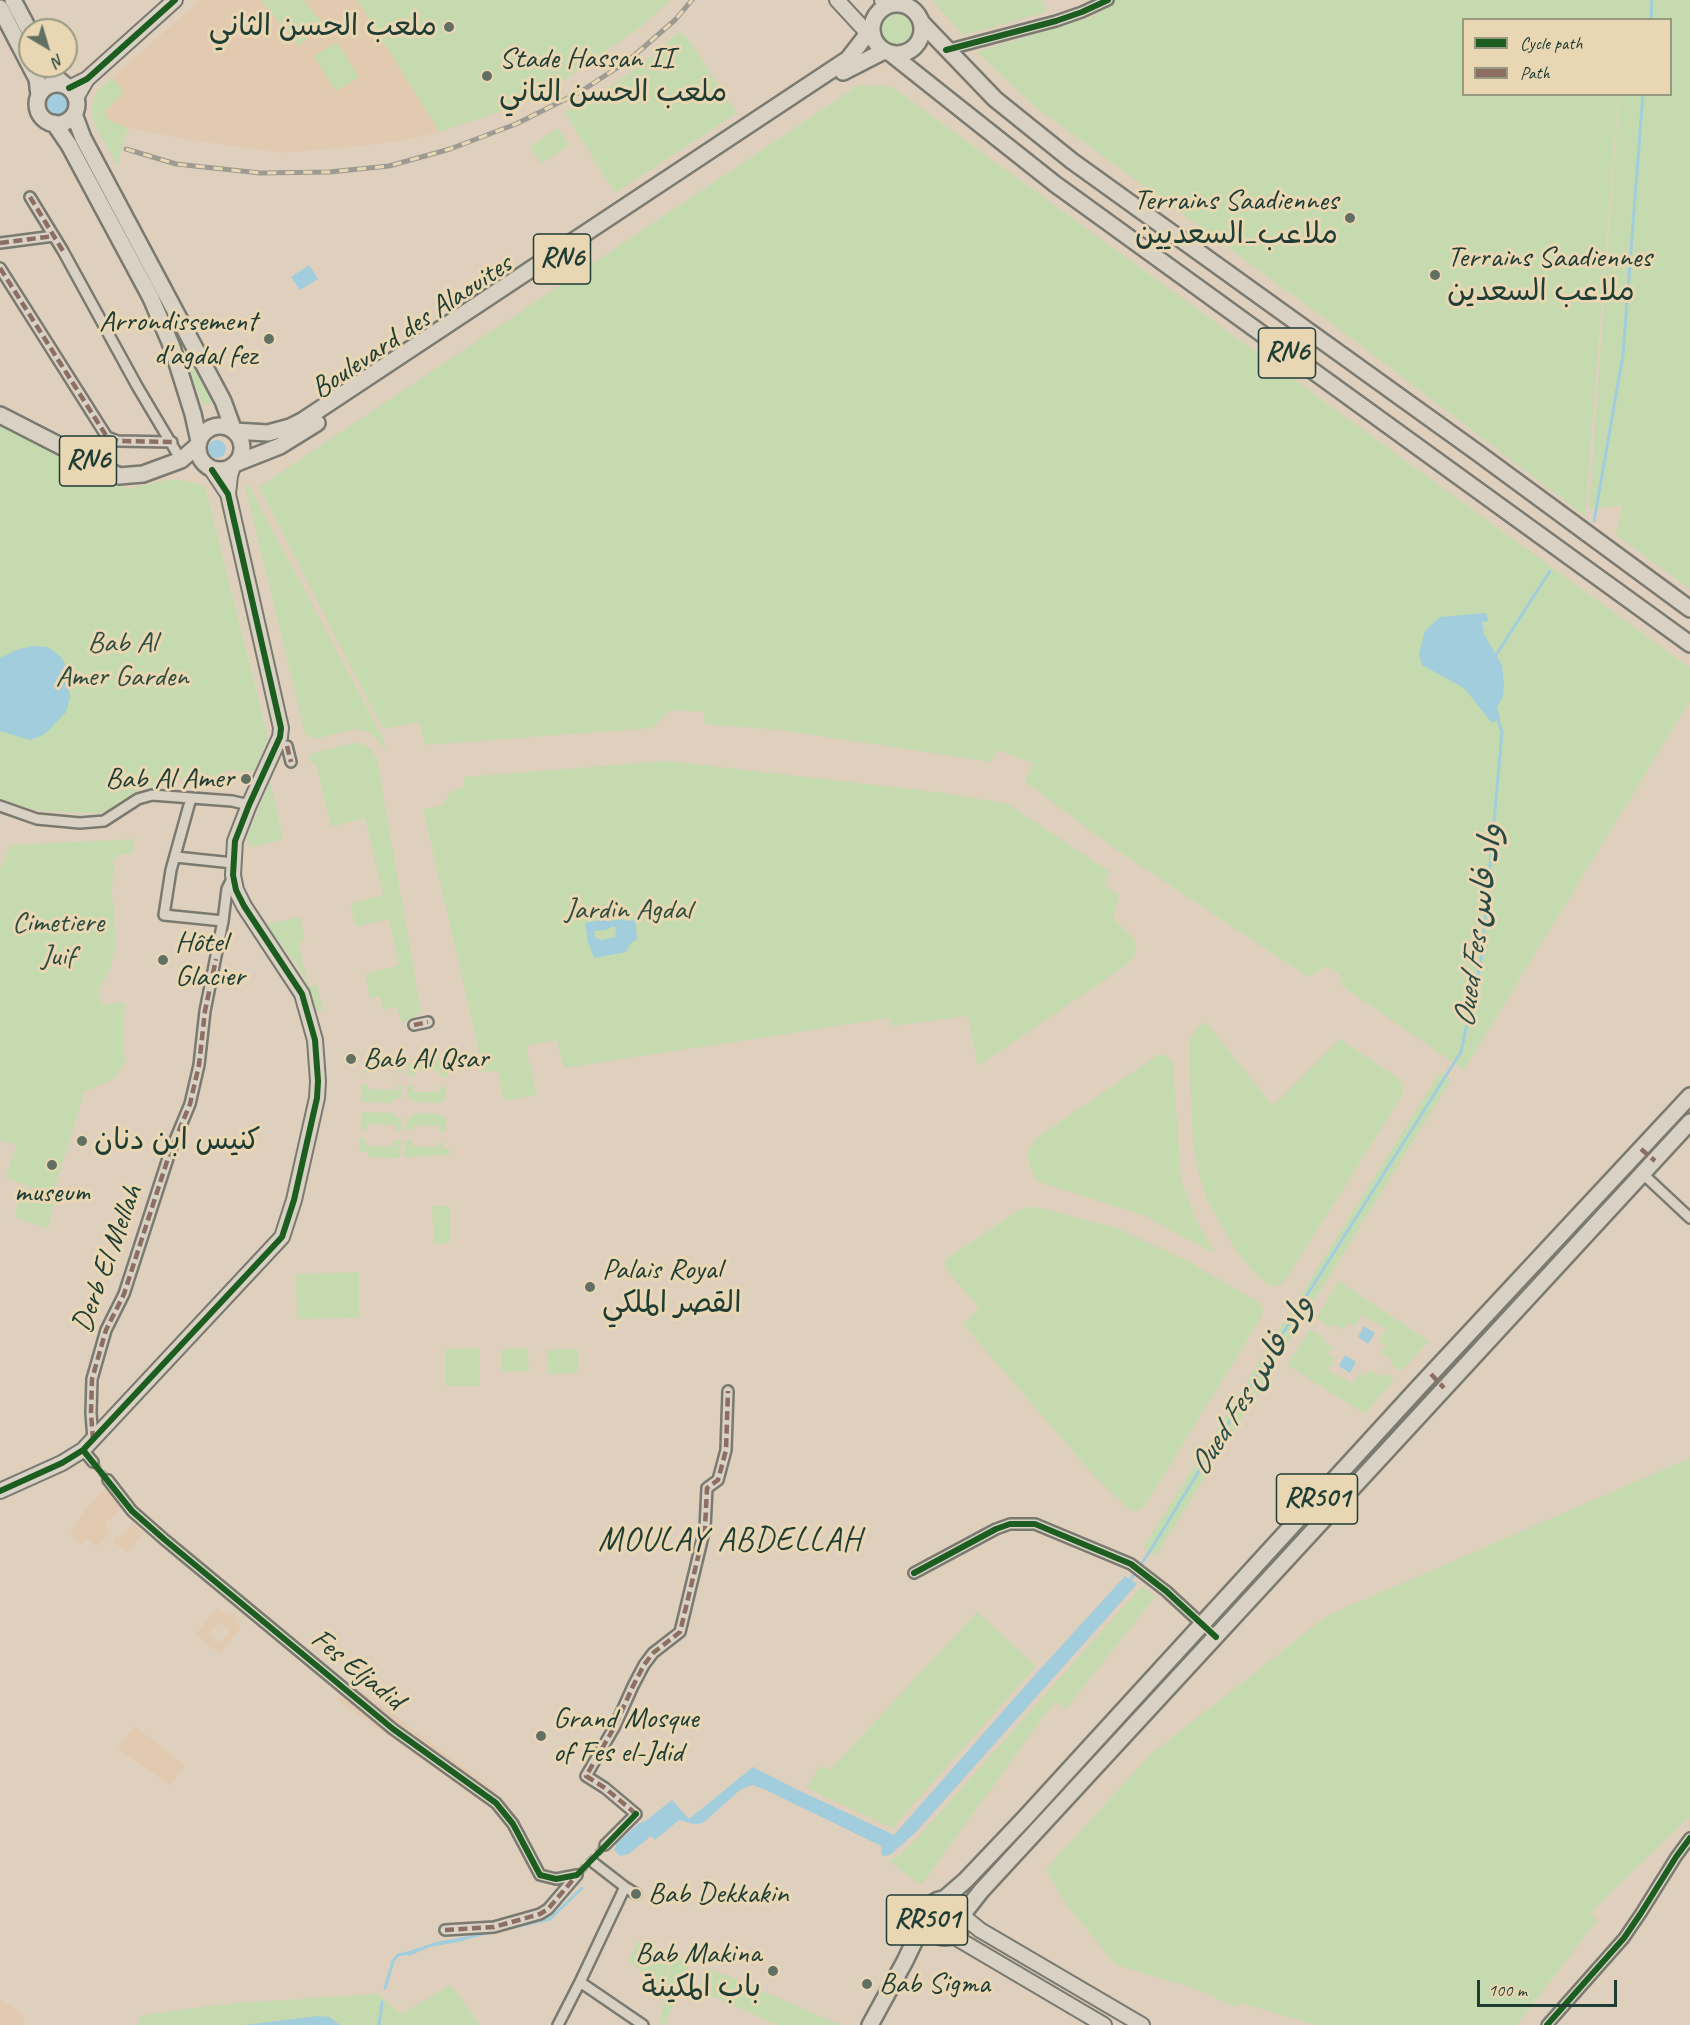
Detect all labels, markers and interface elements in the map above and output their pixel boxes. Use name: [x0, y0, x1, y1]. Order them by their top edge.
place label: ملعب الحسن الثاني: [209, 9, 437, 45]
north arrow: [18, 18, 78, 78]
legend: [1462, 18, 1672, 96]
marker: ملعب الحسن الثاني: [442, 20, 456, 34]
text: Cycle path: [1520, 32, 1582, 54]
place label: Stade Hassan II ملعب الحسن التاني: [499, 41, 727, 112]
text: N: [48, 50, 68, 72]
text: Path: [1520, 62, 1550, 84]
marker: Stade Hassan II ملعب الحسن التاني: [480, 69, 494, 83]
place label: Terrains Saadiennes ملاعب_السعديين: [1133, 183, 1338, 254]
marker: Terrains Saadiennes ملاعب_السعديين: [1343, 211, 1357, 225]
road number: RN6: [534, 234, 590, 284]
place label: Terrains Saadiennes ملاعب السعدين: [1447, 240, 1652, 310]
street label: Boulevard des Alaouites: [305, 247, 519, 407]
marker: Terrains Saadiennes ملاعب السعدين: [1428, 268, 1442, 282]
place label: Arrondissement d'agdal fez: [99, 304, 257, 374]
road number: RN6: [1258, 328, 1316, 378]
marker: Arrondissement d'agdal fez: [262, 332, 276, 346]
road number: RN6: [60, 436, 116, 486]
park label: Bab Al Amer Garden: [55, 625, 189, 696]
place label: Bab Al Amer: [105, 761, 234, 797]
marker: Bab Al Amer: [239, 772, 253, 786]
water label: Oued Fes واد فاس: [1446, 822, 1512, 1030]
park label: Jardin Agdal: [565, 892, 691, 928]
park label: Cimetiere Juif: [12, 905, 104, 976]
place label: Hôtel Glacier: [175, 925, 245, 996]
marker: Hôtel Glacier: [156, 953, 170, 967]
place label: Bab Al Qsar: [363, 1041, 489, 1077]
marker: Bab Al Qsar: [344, 1052, 358, 1066]
place label: كنيس ابن دنان: [94, 1123, 261, 1159]
marker: كنيس ابن دنان: [75, 1134, 89, 1148]
marker: museum: [45, 1158, 59, 1172]
place label: museum: [14, 1175, 90, 1211]
street label: Derb El Mellah: [65, 1180, 151, 1338]
place label: Palais Royal القصر الملكي: [602, 1252, 742, 1322]
marker: Palais Royal القصر الملكي: [583, 1280, 597, 1294]
water label: Oued Fes واد فاس: [1181, 1289, 1323, 1483]
road number: RR501: [1276, 1474, 1358, 1524]
district label: MOULAY ABDELLAH: [599, 1521, 861, 1561]
street label: Fes Eljadid: [303, 1621, 411, 1719]
place label: Grand Mosque of Fes el-Jdid: [553, 1701, 698, 1772]
marker: Grand Mosque of Fes el-Jdid: [534, 1729, 548, 1743]
place label: Bab Dekkakin: [648, 1876, 788, 1912]
marker: Bab Dekkakin: [629, 1887, 643, 1901]
road number: RR501: [886, 1895, 968, 1945]
place label: Bab Makina باب المكينة: [635, 1936, 761, 2006]
marker: Bab Makina باب المكينة: [766, 1964, 780, 1978]
place label: Bab Sigma: [879, 1966, 990, 2002]
scale bar: [1480, 1968, 1620, 2006]
marker: Bab Sigma: [860, 1977, 874, 1991]
text: 100 m: [1488, 1979, 1527, 2001]

